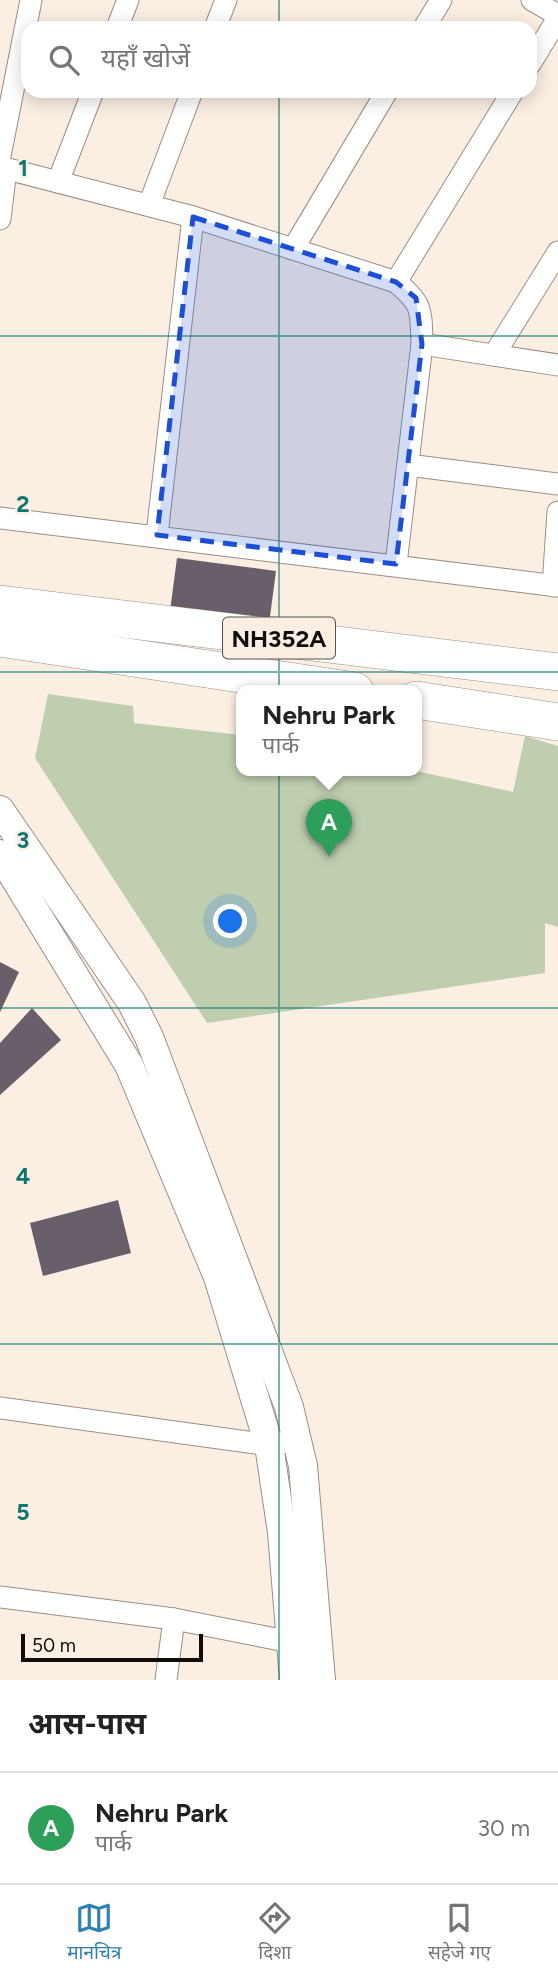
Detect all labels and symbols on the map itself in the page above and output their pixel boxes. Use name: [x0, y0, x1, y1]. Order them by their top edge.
text: 1: [18, 154, 28, 182]
text: 2: [16, 490, 30, 518]
road number: NH352A: [223, 618, 335, 658]
pin: A: [306, 799, 352, 857]
text: 3: [17, 826, 29, 854]
your location: [213, 904, 247, 938]
text: 4: [16, 1162, 30, 1190]
text: 5: [16, 1498, 30, 1526]
scale bar: [21, 1631, 203, 1663]

